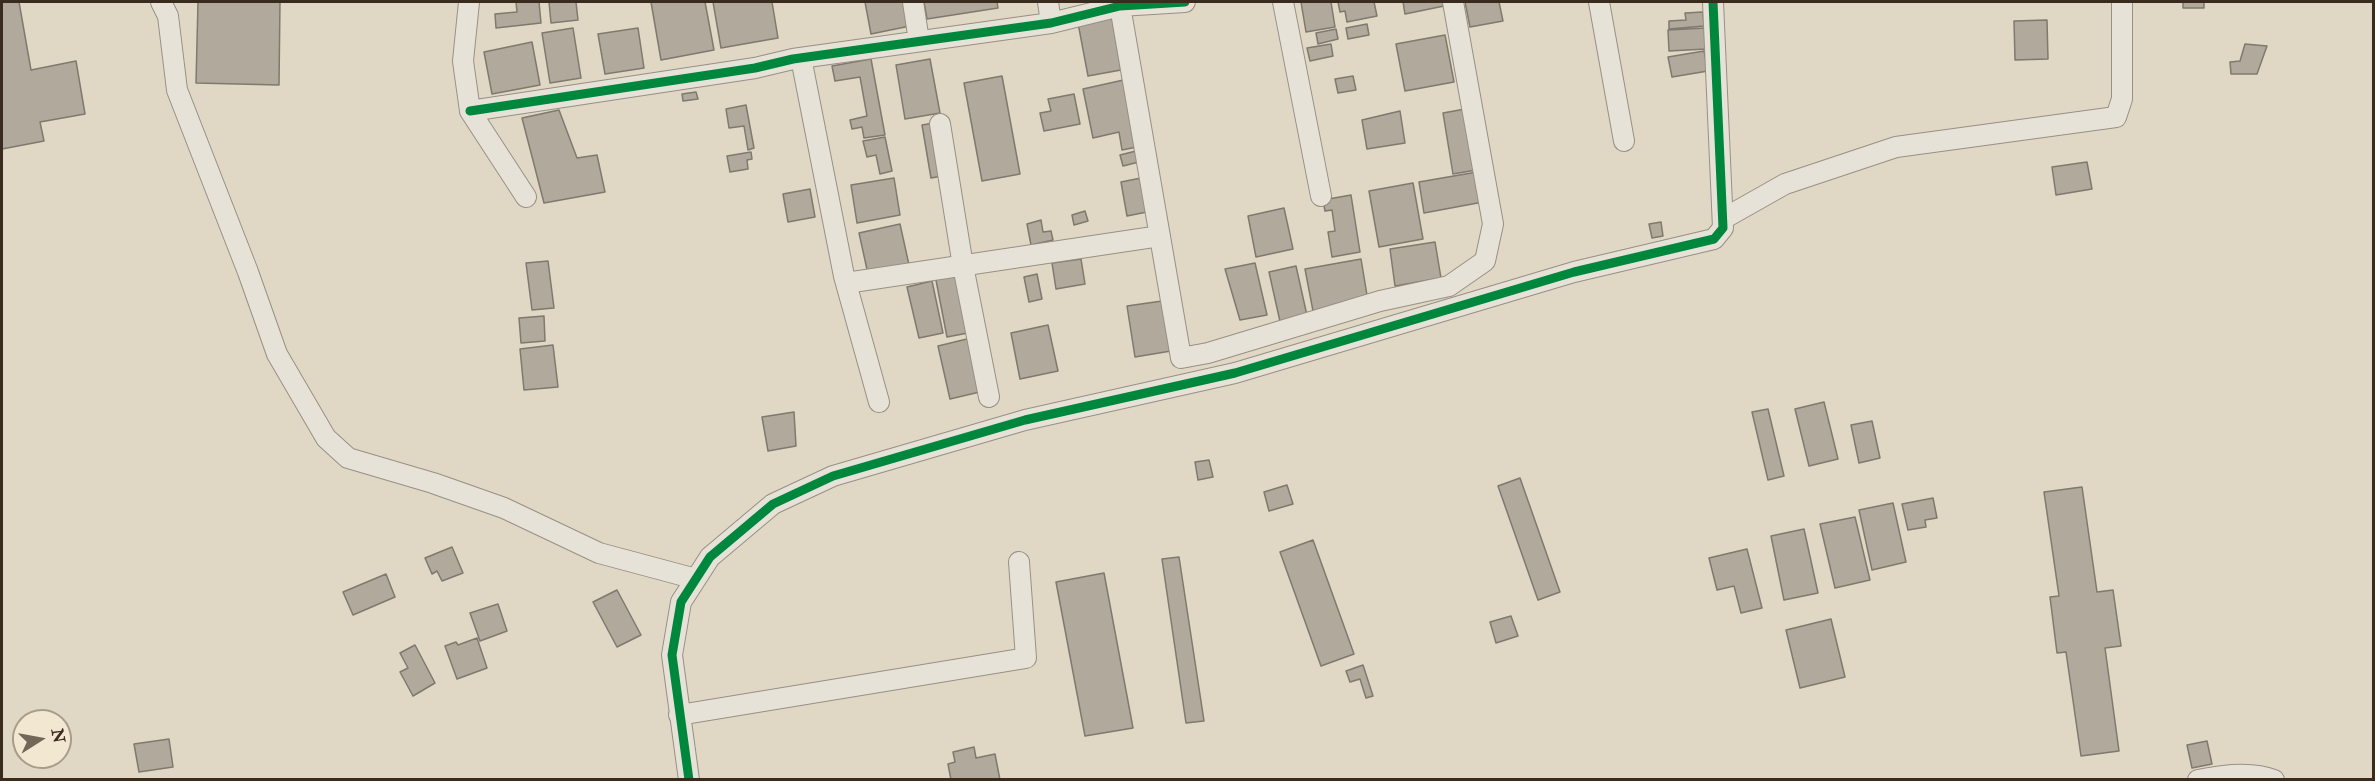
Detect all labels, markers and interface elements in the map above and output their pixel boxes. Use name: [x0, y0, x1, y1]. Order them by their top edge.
north arrow: [12, 709, 72, 769]
text: N: [47, 727, 69, 745]

